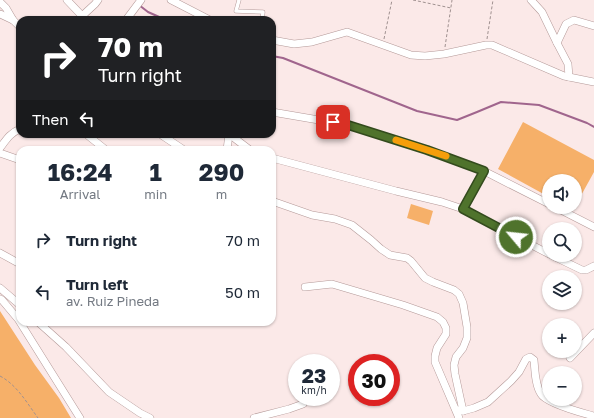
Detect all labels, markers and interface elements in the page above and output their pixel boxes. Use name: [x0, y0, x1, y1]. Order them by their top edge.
text: 70 m: [98, 30, 163, 63]
icon: right: [32, 32, 84, 84]
text: Turn right: [98, 64, 182, 86]
pin: [316, 105, 350, 139]
icon: left: [76, 108, 98, 130]
text: Then: [32, 110, 68, 128]
icon: arrive: [322, 111, 344, 133]
text: 16:24: [48, 157, 113, 186]
text: 1: [150, 157, 162, 186]
text: 290: [199, 157, 244, 186]
map controls: [542, 174, 582, 406]
button: sound: [542, 174, 582, 214]
text: Arrival: [60, 186, 100, 202]
text: min: [144, 186, 167, 202]
text: m: [216, 186, 227, 202]
position arrow: [495, 216, 537, 258]
button: search: [542, 222, 582, 262]
icon: right: [32, 229, 54, 251]
text: Turn right: [66, 231, 137, 249]
text: 70 m: [226, 231, 260, 249]
button: layers: [542, 270, 582, 310]
text: Turn left: [66, 275, 128, 293]
icon: left: [32, 281, 54, 303]
text: 50 m: [225, 283, 260, 301]
text: av. Ruiz Pineda: [66, 293, 159, 309]
button: +: [542, 318, 582, 358]
speed limit sign: 30: [348, 354, 400, 406]
text: 23: [302, 363, 326, 387]
button: −: [542, 366, 582, 406]
text: km/h: [301, 384, 327, 396]

